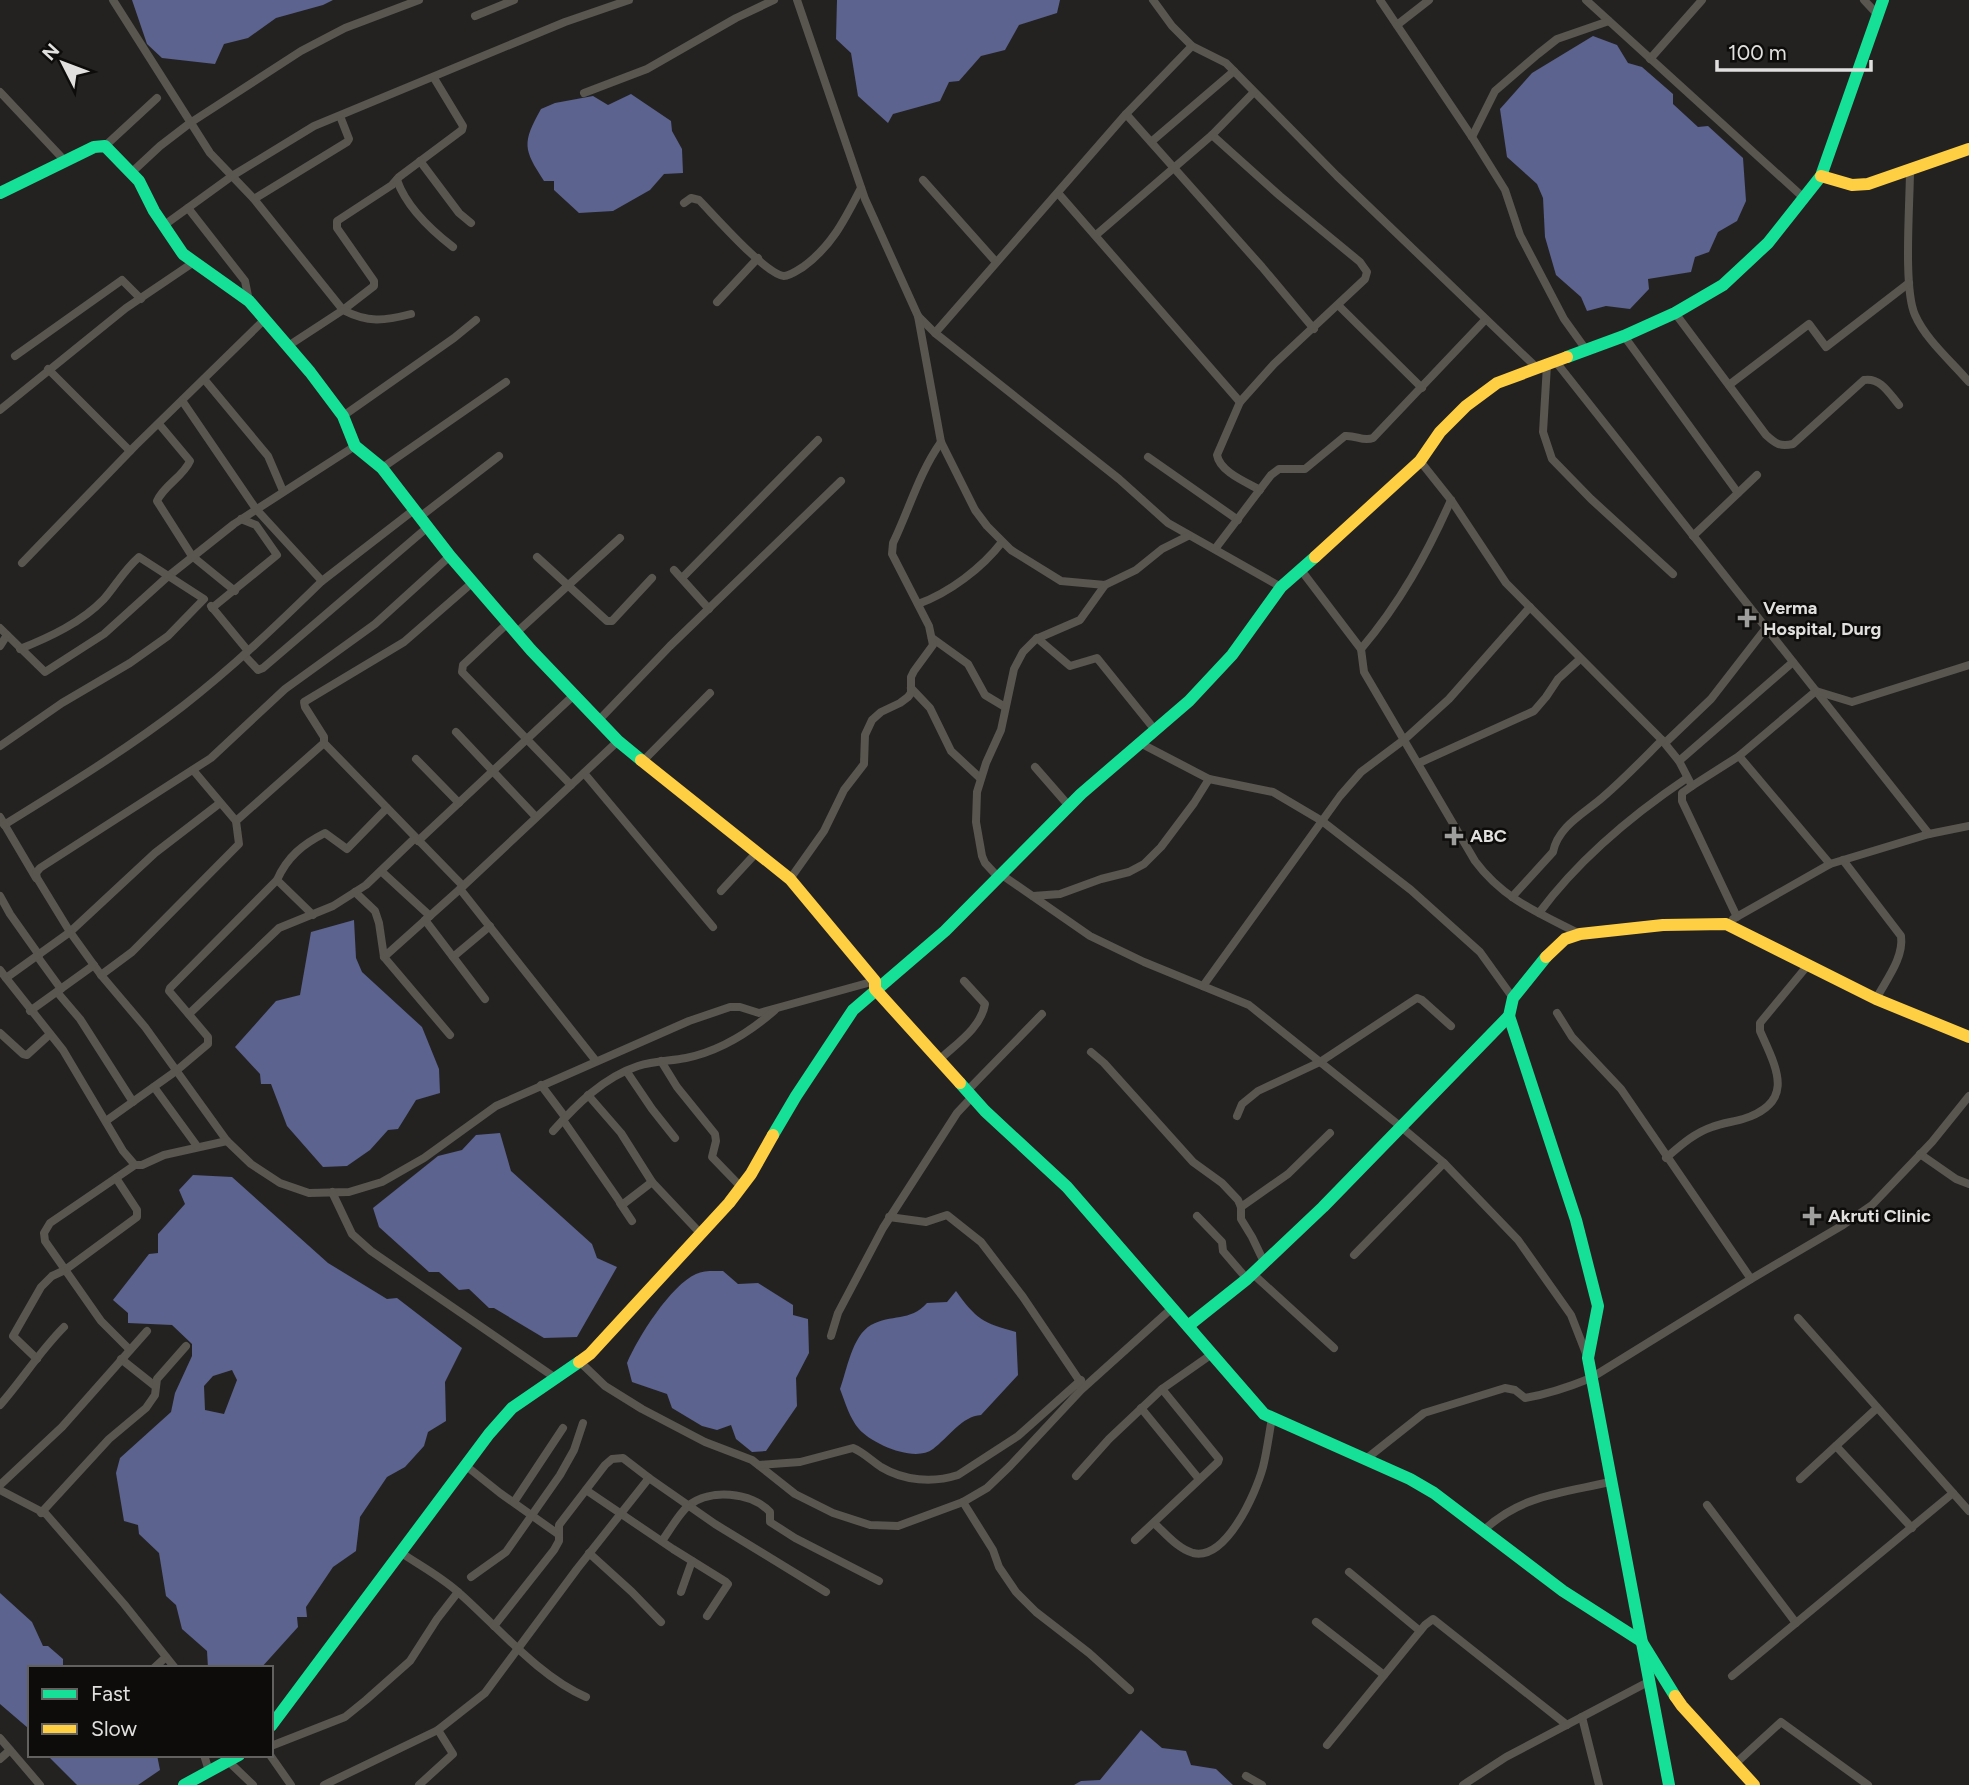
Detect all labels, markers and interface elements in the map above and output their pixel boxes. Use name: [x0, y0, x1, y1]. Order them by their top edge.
north arrow: [28, 28, 98, 98]
scale bar: [1717, 28, 1871, 72]
text: N: [37, 39, 64, 65]
text: 100 m: [1728, 40, 1787, 65]
place label: Verma Hospital, Durg: [1763, 597, 1881, 640]
marker: Verma Hospital, Durg: [1737, 608, 1757, 628]
place label: ABC: [1470, 825, 1507, 847]
marker: ABC: [1444, 826, 1464, 846]
place label: Akruti Clinic: [1828, 1205, 1931, 1227]
marker: Akruti Clinic: [1802, 1206, 1822, 1226]
legend: [28, 1666, 273, 1757]
text: Fast: [91, 1681, 131, 1706]
text: Slow: [91, 1716, 137, 1741]

